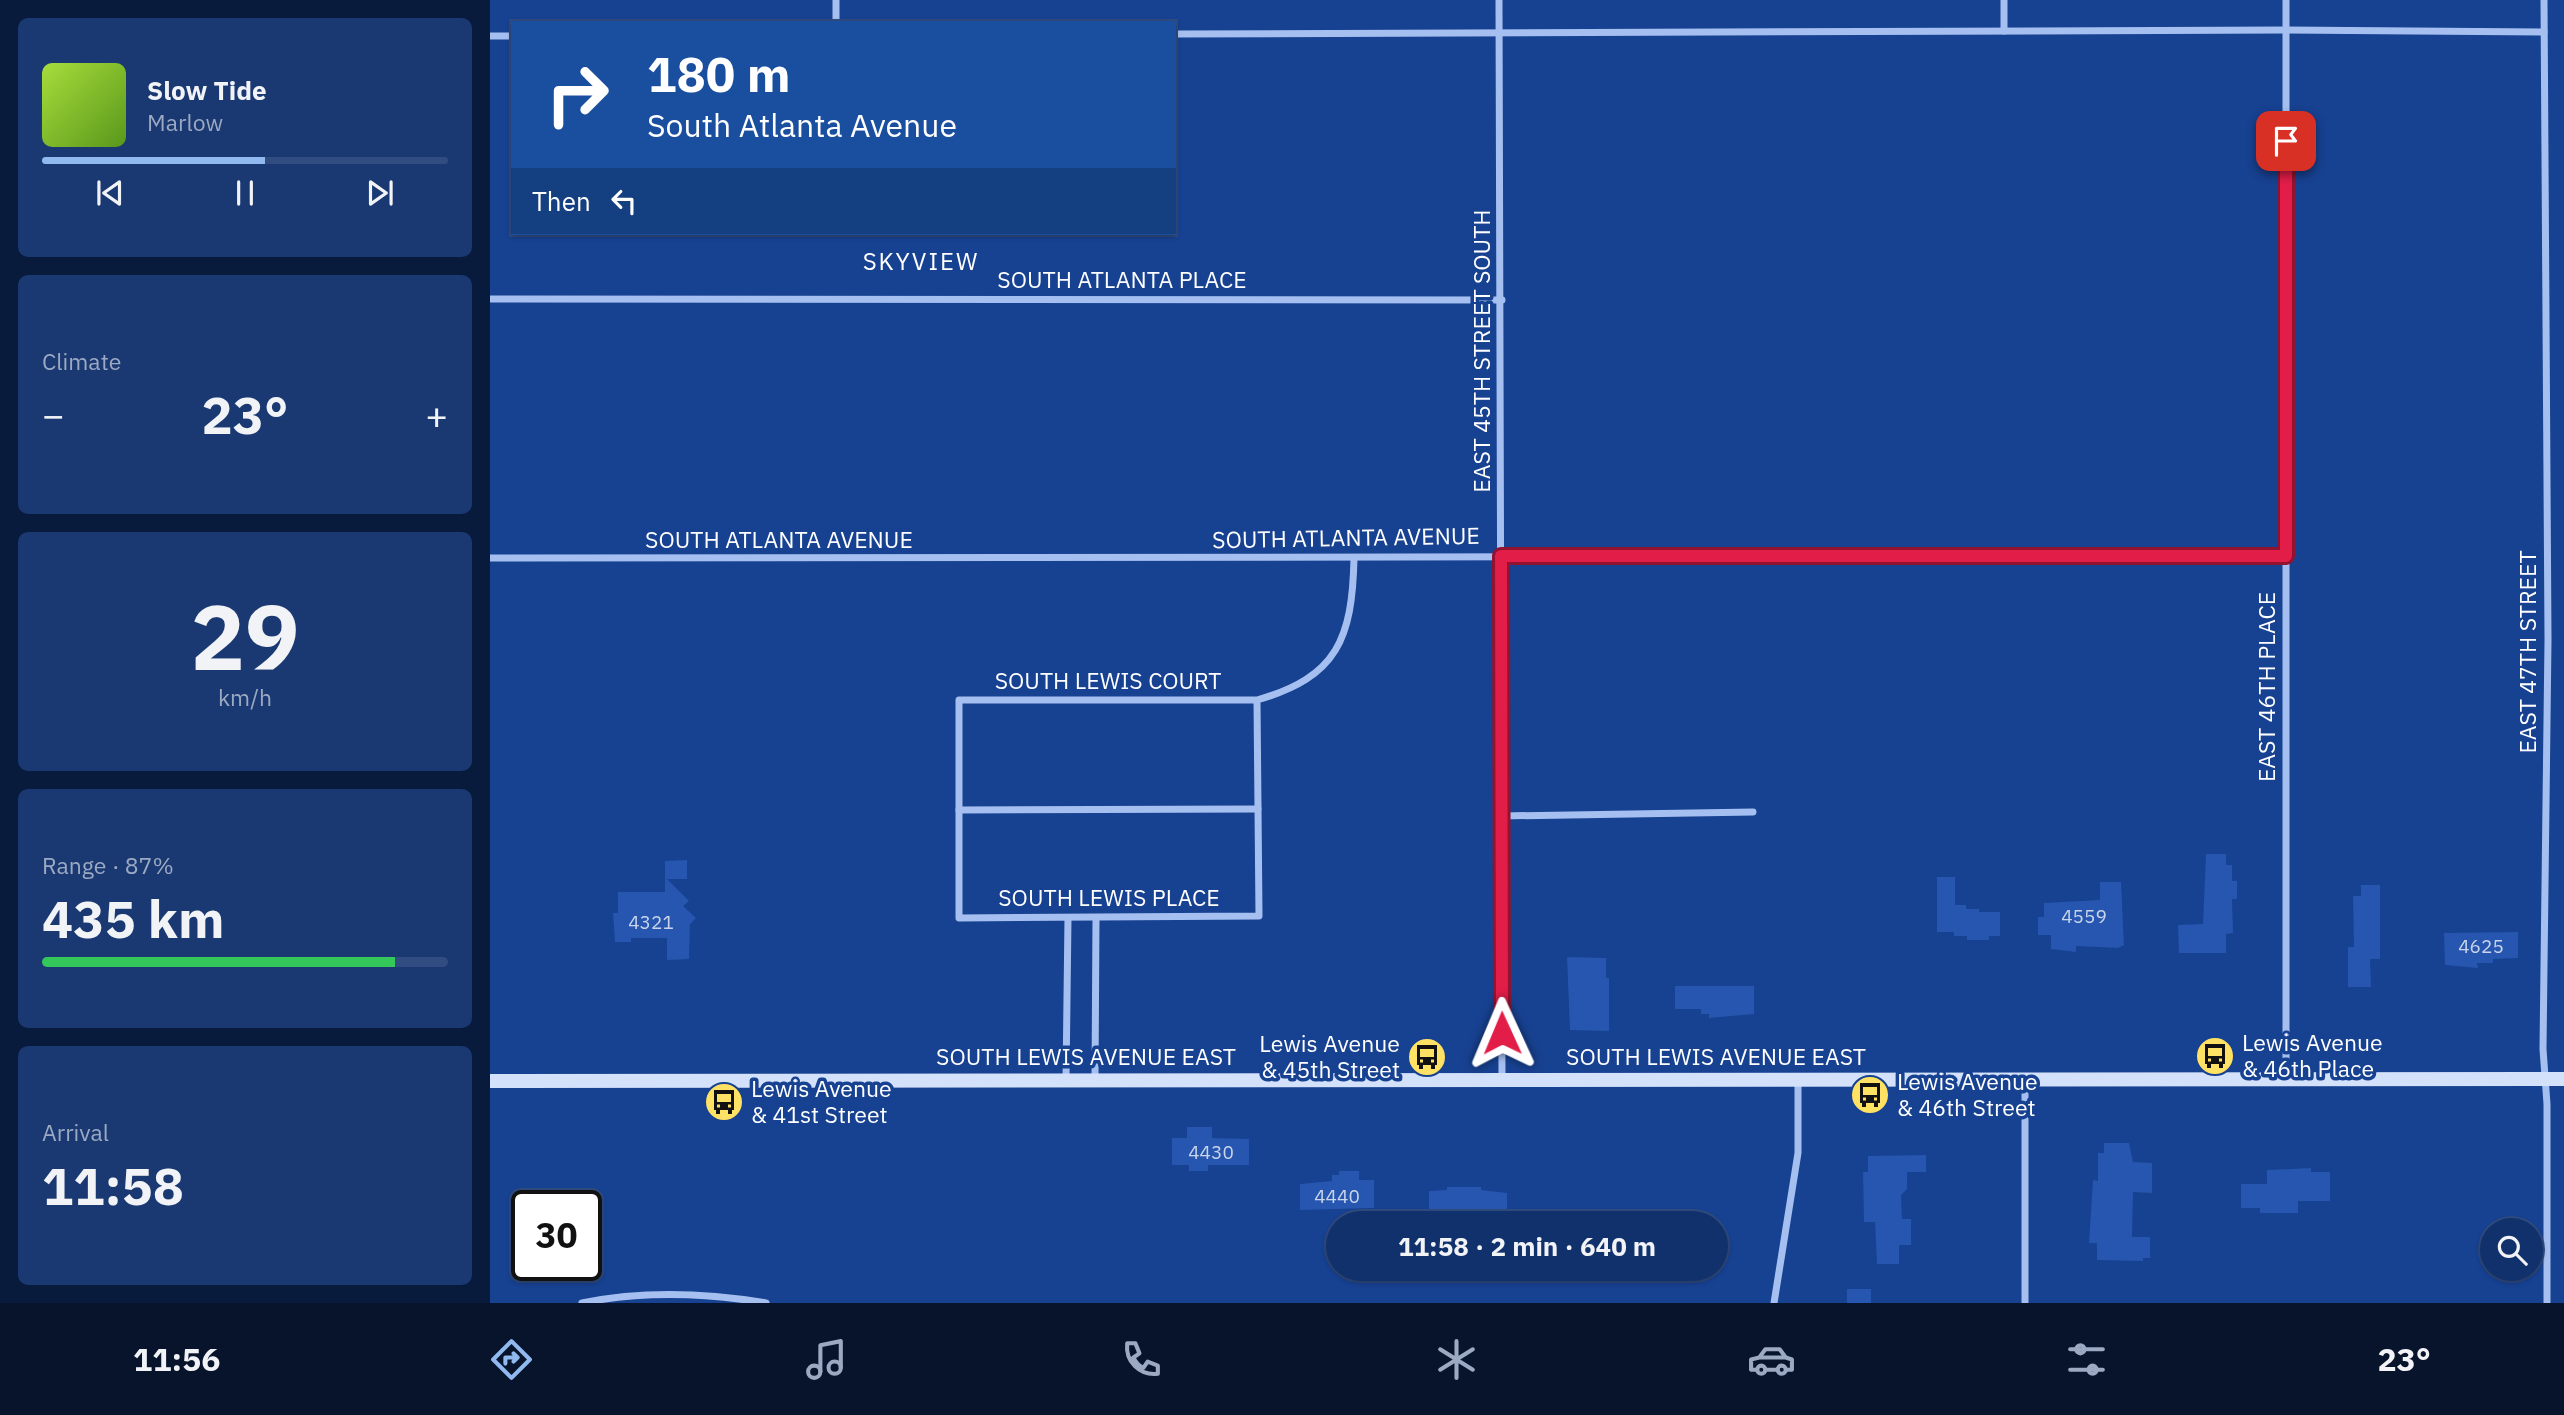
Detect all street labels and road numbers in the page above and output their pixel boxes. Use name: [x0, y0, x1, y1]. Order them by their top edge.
street label: EAST 45TH STREET SOUTH: [1466, 209, 1496, 493]
street label: SOUTH ATLANTA PLACE: [997, 264, 1247, 294]
street label: SOUTH ATLANTA AVENUE: [1212, 520, 1480, 554]
street label: SOUTH ATLANTA AVENUE: [645, 524, 913, 554]
street label: EAST 47TH STREET: [2512, 550, 2542, 754]
street label: EAST 46TH PLACE: [2251, 592, 2281, 782]
street label: SOUTH LEWIS COURT: [995, 665, 1221, 695]
street label: SOUTH LEWIS PLACE: [998, 882, 1220, 912]
street label: SOUTH LEWIS AVENUE EAST: [936, 1041, 1236, 1071]
street label: SOUTH LEWIS AVENUE EAST: [1566, 1041, 1866, 1071]

